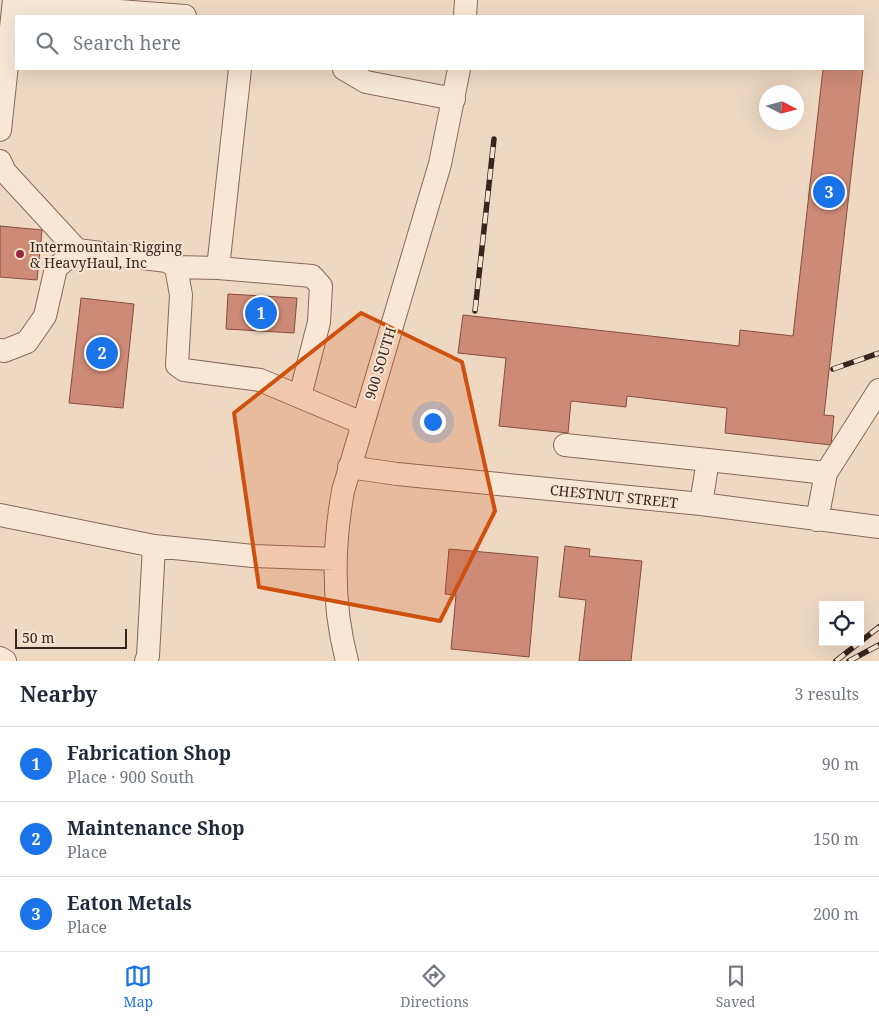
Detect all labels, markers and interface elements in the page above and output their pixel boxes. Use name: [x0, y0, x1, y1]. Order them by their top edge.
search box: [15, 15, 864, 70]
icon: search: [33, 29, 61, 57]
text: Search here: [73, 30, 181, 56]
north arrow: [759, 85, 804, 130]
pin: 3: [813, 173, 845, 211]
place label: Intermountain Rigging & HeavyHaul, Inc: [30, 237, 183, 272]
marker: Intermountain Rigging & HeavyHaul, Inc: [14, 248, 26, 260]
pin: 1: [245, 294, 277, 332]
street label: 900 SOUTH: [360, 324, 400, 402]
pin: 2: [86, 334, 118, 372]
your location: [420, 409, 446, 435]
street label: CHESTNUT STREET: [549, 480, 679, 512]
map controls: [819, 601, 864, 646]
button: locate: [819, 601, 864, 646]
scale bar: [15, 626, 128, 649]
text: 50 m: [22, 628, 55, 647]
text: Nearby: [20, 680, 98, 708]
text: 3 results: [795, 683, 859, 705]
text: Fabrication Shop: [67, 740, 231, 766]
text: 1: [31, 753, 41, 775]
text: 90 m: [822, 753, 859, 775]
text: Place · 900 South: [67, 766, 194, 788]
text: Maintenance Shop: [67, 815, 245, 841]
text: 2: [31, 828, 41, 850]
text: 150 m: [813, 828, 859, 850]
text: Place: [67, 841, 107, 863]
text: Eaton Metals: [67, 890, 192, 916]
text: 3: [31, 903, 41, 925]
text: 200 m: [813, 903, 859, 925]
text: Place: [67, 916, 107, 938]
tab: Map: [124, 962, 153, 1011]
tab: Directions: [400, 962, 469, 1011]
tab: Saved: [716, 962, 755, 1011]

